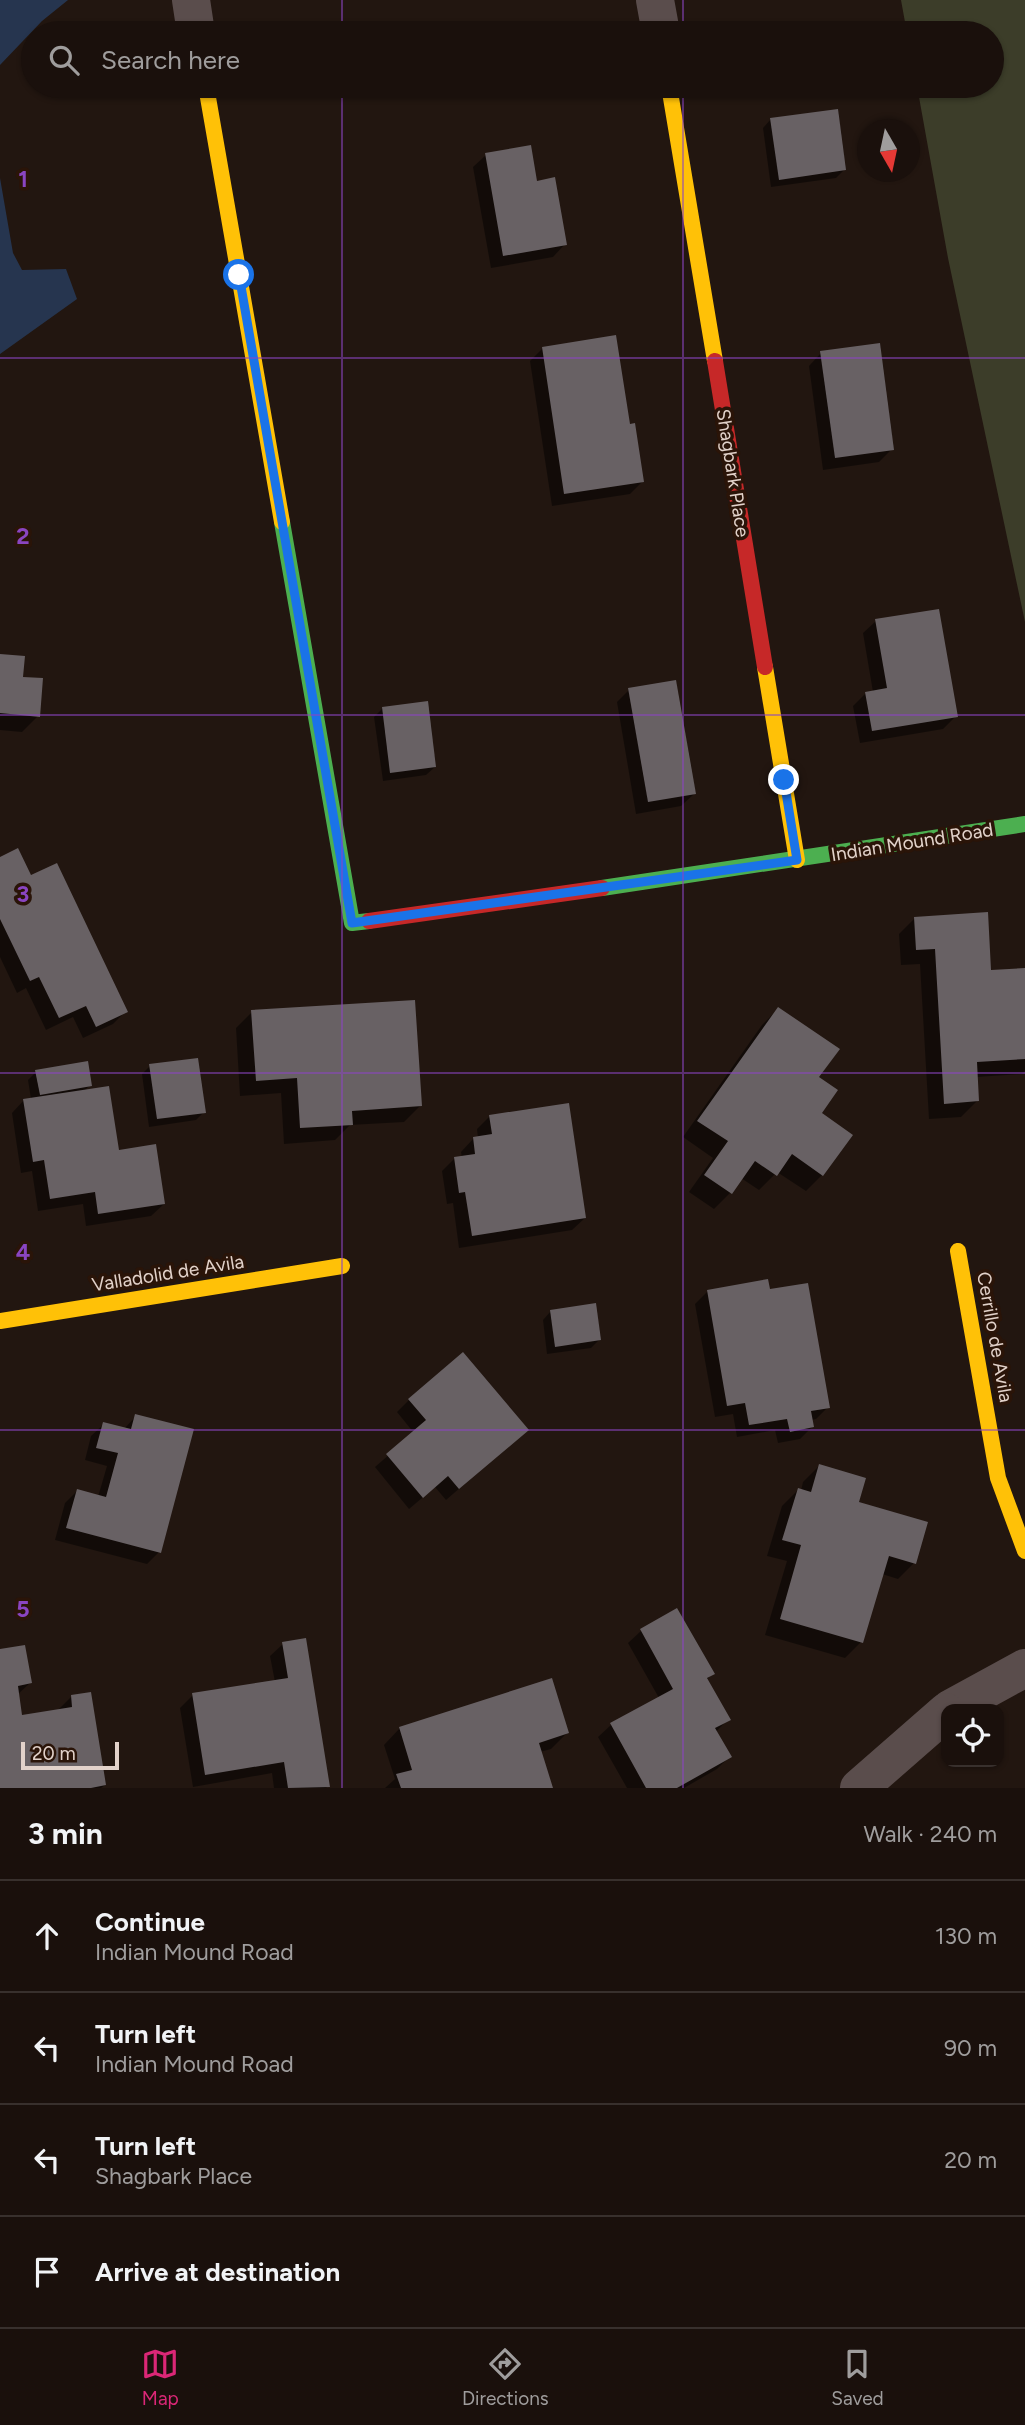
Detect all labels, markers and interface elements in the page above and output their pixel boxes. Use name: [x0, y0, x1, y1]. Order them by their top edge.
search box: [21, 21, 1004, 98]
icon: search: [45, 41, 83, 79]
text: Search here: [101, 44, 240, 76]
north arrow: [857, 119, 920, 182]
text: 1: [18, 165, 28, 193]
route start: [223, 259, 254, 290]
street label: Shagbark Place: [711, 407, 755, 539]
text: 2: [16, 522, 30, 550]
route end: [768, 764, 799, 795]
street label: Indian Mound Road: [829, 818, 995, 866]
text: 3: [17, 880, 29, 908]
text: 4: [16, 1238, 30, 1266]
street label: Valladolid de Avila: [90, 1250, 246, 1296]
street label: Cerrillo de Avila: [972, 1270, 1018, 1404]
text: 5: [16, 1595, 30, 1623]
map controls: [941, 1704, 1004, 1767]
button: locate: [941, 1704, 1004, 1767]
scale bar: [21, 1739, 119, 1771]
text: 20 m: [32, 1742, 76, 1765]
text: 3 min: [28, 1815, 103, 1852]
text: Walk · 240 m: [864, 1820, 997, 1848]
text: Continue: [95, 1906, 205, 1938]
icon: ahead: [28, 1917, 66, 1955]
text: 130 m: [935, 1922, 997, 1950]
text: Indian Mound Road: [95, 1938, 294, 1966]
text: Turn left: [95, 2018, 196, 2050]
icon: left: [28, 2029, 66, 2067]
text: 90 m: [944, 2034, 997, 2062]
text: Indian Mound Road: [95, 2050, 294, 2078]
text: Turn left: [95, 2130, 196, 2162]
icon: left: [28, 2141, 66, 2179]
text: 20 m: [944, 2146, 997, 2174]
text: Shagbark Place: [95, 2162, 252, 2190]
icon: arrive: [28, 2253, 66, 2291]
text: Arrive at destination: [95, 2256, 340, 2288]
tab: Map: [141, 2345, 179, 2410]
tab: Directions: [462, 2345, 549, 2410]
tab: Saved: [831, 2345, 884, 2410]

